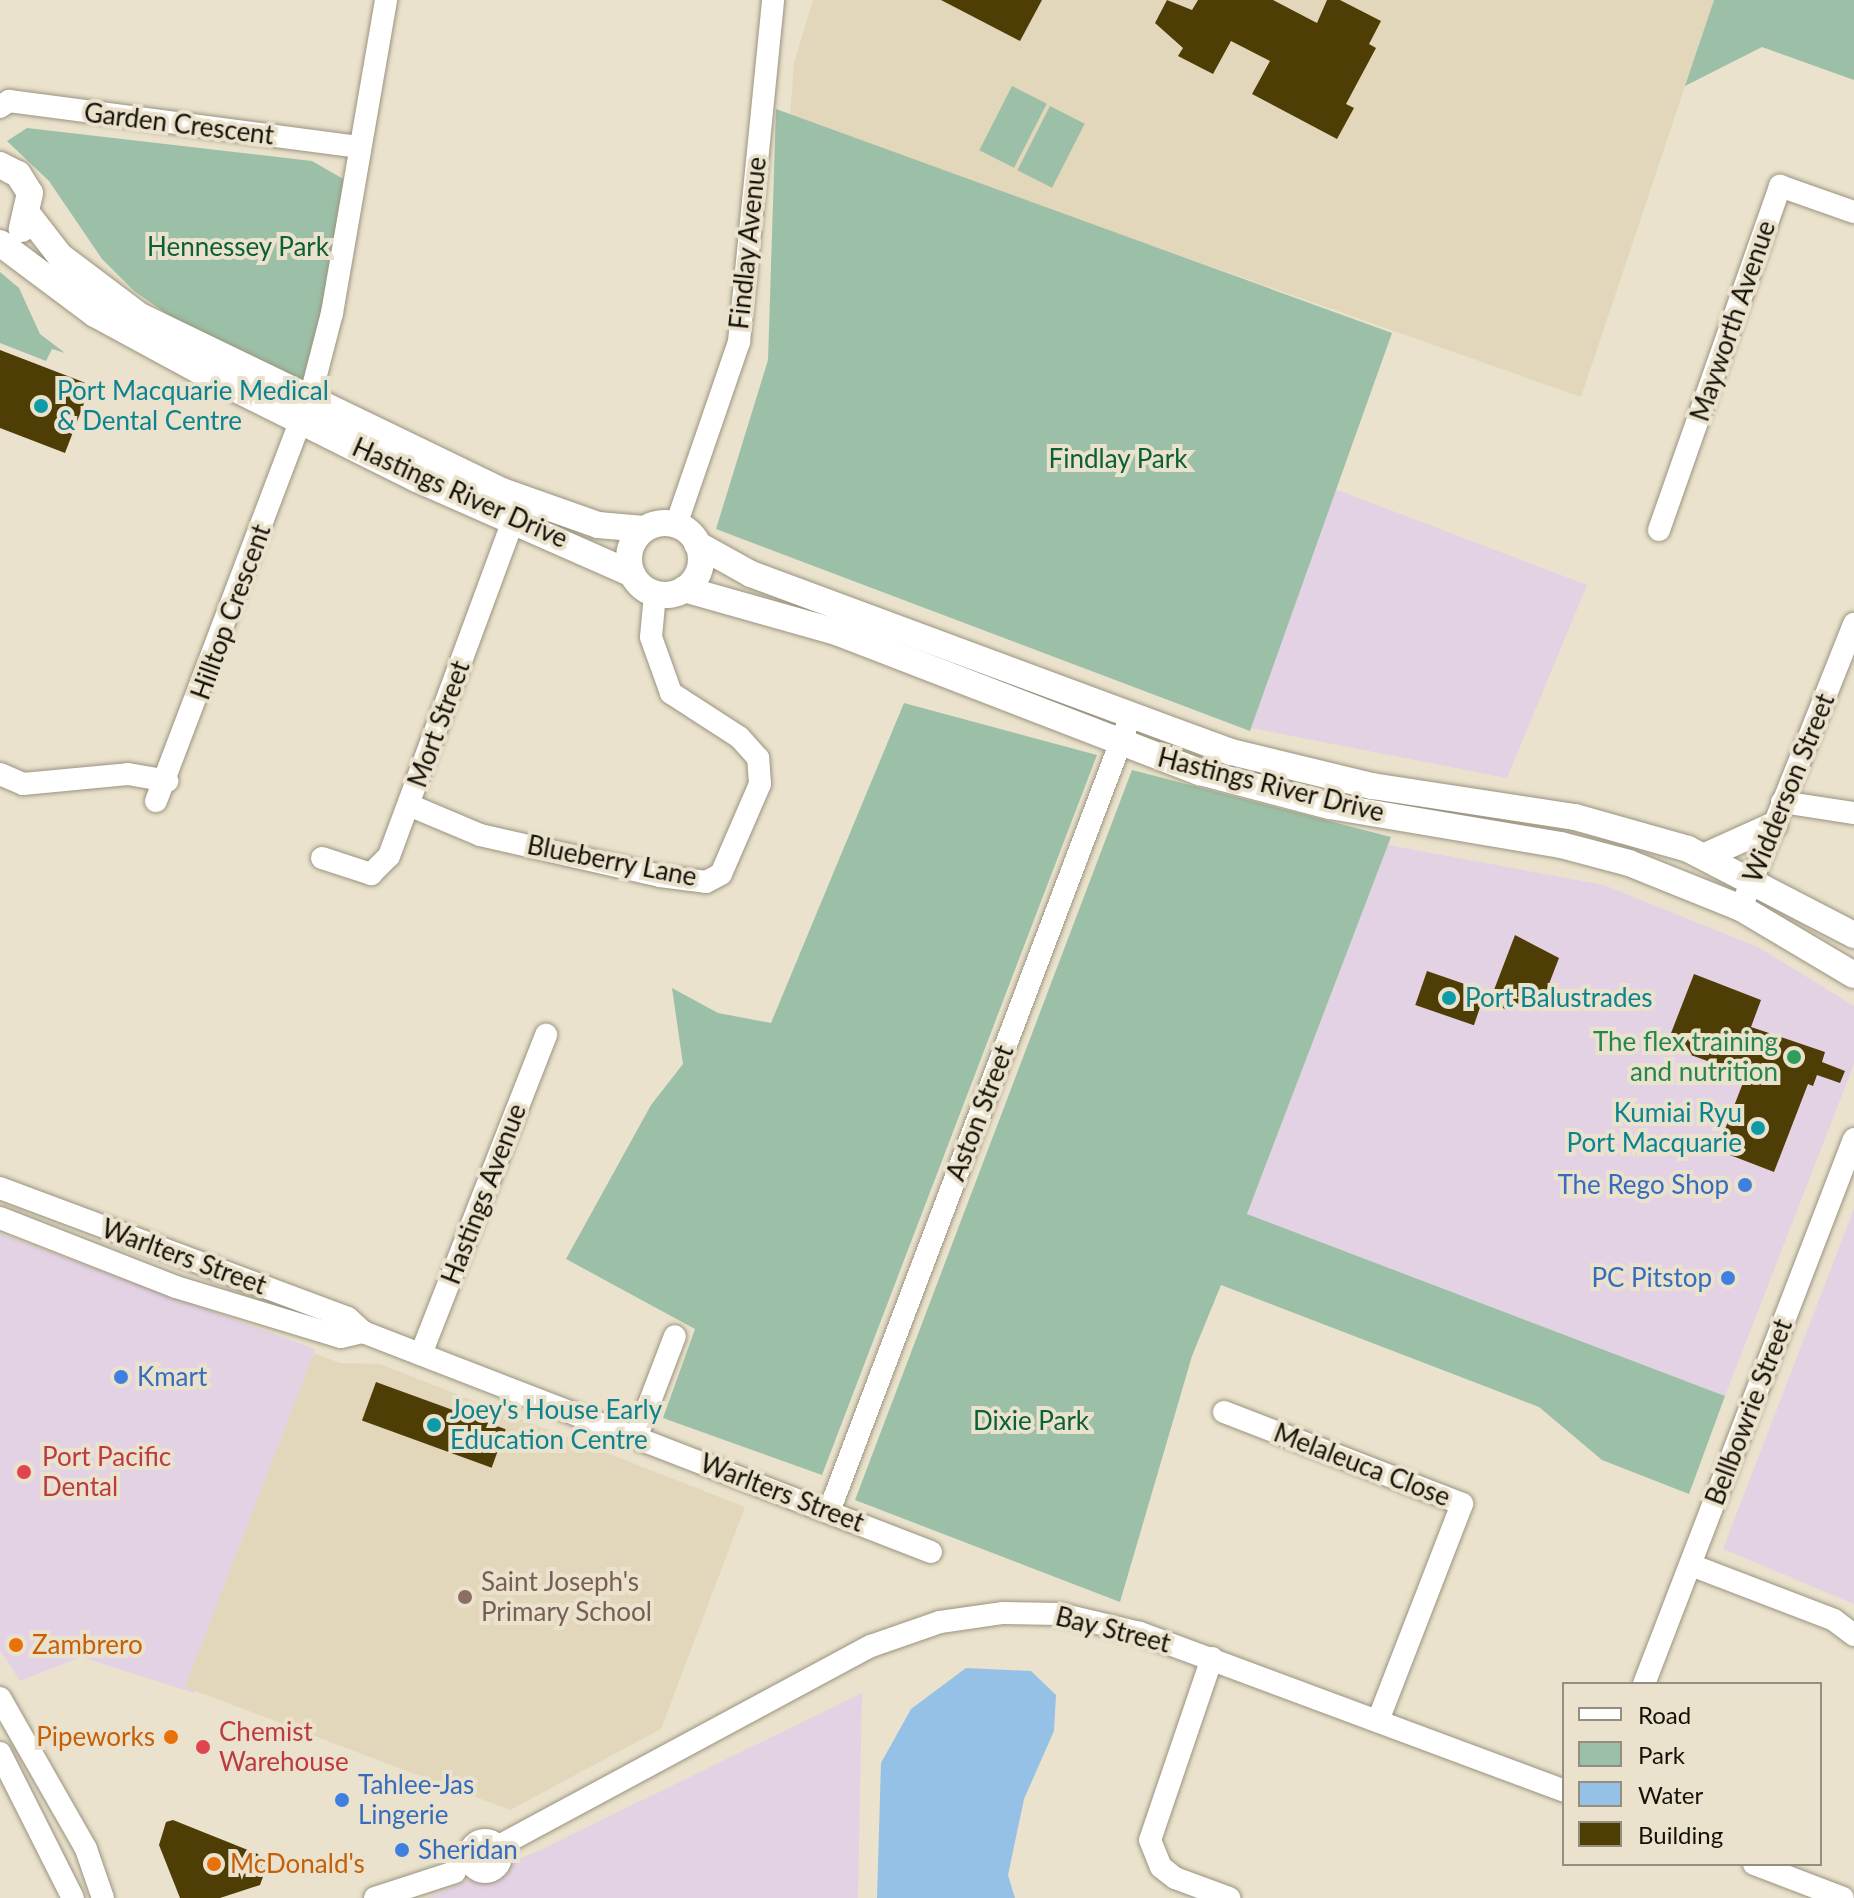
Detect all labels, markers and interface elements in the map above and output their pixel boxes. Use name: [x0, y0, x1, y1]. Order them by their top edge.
street label: Garden Crescent: [82, 97, 276, 151]
street label: Findlay Avenue: [723, 154, 773, 332]
street label: Mayworth Avenue: [1684, 216, 1782, 426]
park label: Hennessey Park: [147, 231, 329, 263]
place label: Port Macquarie Medical & Dental Centre: [57, 375, 329, 436]
marker: Port Macquarie Medical & Dental Centre: [32, 397, 50, 415]
street label: Hastings River Drive: [347, 431, 573, 555]
park label: Findlay Park: [1048, 443, 1188, 475]
street label: Hilltop Crescent: [185, 520, 277, 704]
street label: Mort Street: [402, 656, 476, 792]
street label: Widderson Street: [1737, 689, 1841, 887]
street label: Hastings River Drive: [1154, 742, 1388, 828]
street label: Blueberry Lane: [524, 829, 700, 893]
place label: Port Balustrades: [1465, 982, 1653, 1014]
marker: Port Balustrades: [1440, 989, 1458, 1007]
place label: The flex training and nutrition: [1593, 1026, 1778, 1088]
street label: Aston Street: [940, 1041, 1020, 1185]
marker: The flex training and nutrition: [1785, 1048, 1803, 1066]
place label: Kumiai Ryu Port Macquarie: [1567, 1097, 1742, 1158]
street label: Hastings Avenue: [435, 1099, 533, 1289]
marker: Kumiai Ryu Port Macquarie: [1749, 1119, 1767, 1137]
place label: The Rego Shop: [1557, 1169, 1729, 1201]
marker: The Rego Shop: [1736, 1176, 1754, 1194]
street label: Warlters Street: [98, 1213, 270, 1301]
place label: PC Pitstop: [1591, 1262, 1712, 1294]
marker: PC Pitstop: [1719, 1269, 1737, 1287]
street label: Bellbowrie Street: [1699, 1315, 1799, 1509]
place label: Kmart: [137, 1361, 207, 1393]
marker: Kmart: [112, 1368, 130, 1386]
place label: Joey's House Early Education Centre: [450, 1394, 662, 1456]
park label: Dixie Park: [973, 1405, 1089, 1437]
marker: Joey's House Early Education Centre: [425, 1416, 443, 1434]
street label: Melaleuca Close: [1270, 1417, 1454, 1513]
place label: Port Pacific Dental: [42, 1441, 171, 1502]
street label: Warlters Street: [696, 1447, 868, 1539]
marker: Port Pacific Dental: [13, 1461, 35, 1483]
place label: Saint Joseph's Primary School: [481, 1566, 652, 1628]
marker: Saint Joseph's Primary School: [456, 1588, 474, 1606]
street label: Bay Street: [1052, 1601, 1174, 1659]
place label: Zambrero: [32, 1629, 143, 1661]
marker: Zambrero: [7, 1636, 25, 1654]
legend: [1562, 1682, 1822, 1866]
text: Road: [1638, 1700, 1691, 1729]
place label: Chemist Warehouse: [219, 1716, 349, 1778]
place label: Pipeworks: [36, 1721, 155, 1753]
marker: Pipeworks: [162, 1728, 180, 1746]
marker: Chemist Warehouse: [194, 1738, 212, 1756]
text: Park: [1638, 1740, 1685, 1769]
place label: Tahlee-Jas Lingerie: [358, 1769, 474, 1830]
text: Water: [1638, 1780, 1703, 1809]
marker: Tahlee-Jas Lingerie: [333, 1791, 351, 1809]
text: Building: [1638, 1820, 1723, 1849]
place label: Sheridan: [418, 1834, 518, 1866]
marker: Sheridan: [393, 1841, 411, 1859]
place label: McDonald's: [230, 1848, 365, 1880]
marker: McDonald's: [205, 1855, 223, 1873]

